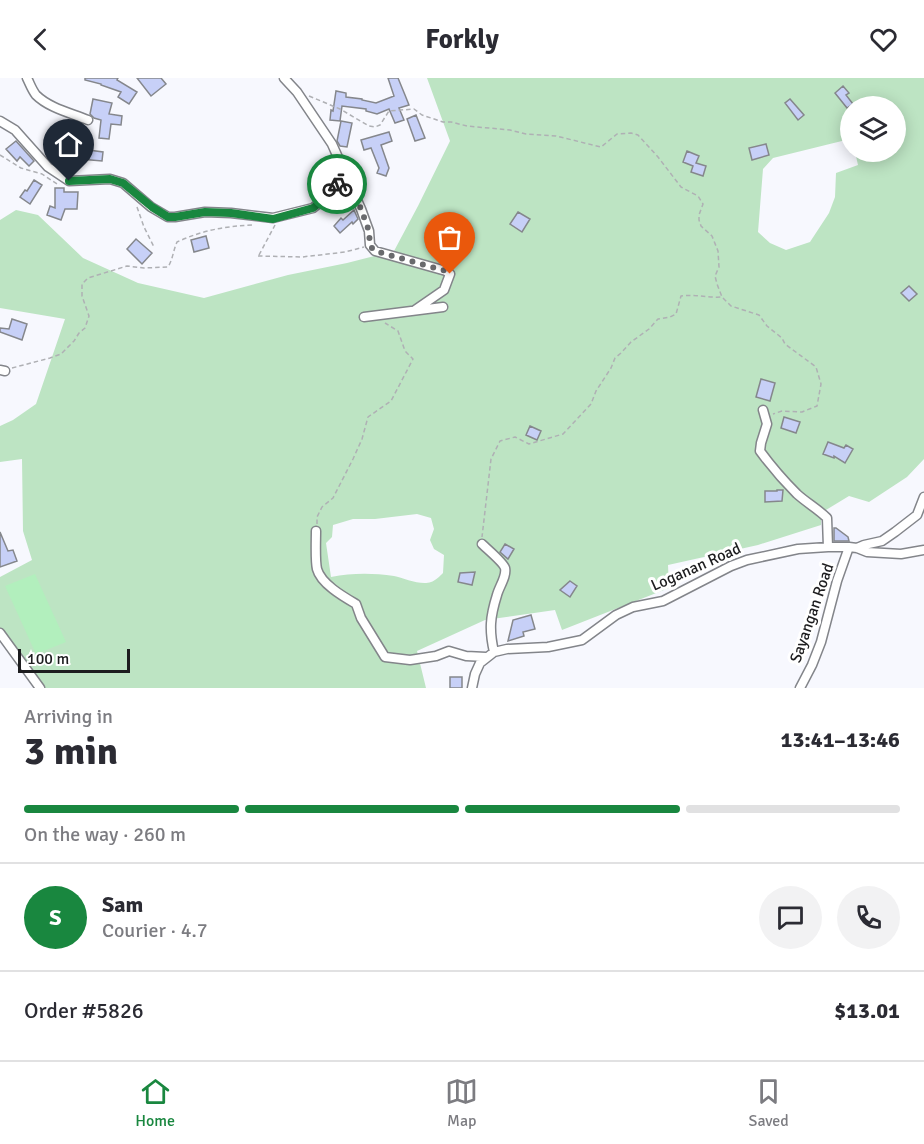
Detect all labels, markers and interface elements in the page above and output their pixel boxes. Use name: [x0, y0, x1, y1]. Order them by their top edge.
icon: back: [24, 23, 57, 56]
text: Forkly: [425, 23, 499, 56]
icon: heart: [867, 23, 900, 56]
map controls: [840, 96, 906, 162]
button: layers: [840, 96, 906, 162]
pin: [43, 119, 94, 181]
icon: home: [52, 128, 85, 161]
courier: [307, 154, 367, 214]
icon: bike: [321, 168, 354, 201]
pin: [424, 212, 475, 274]
icon: bag: [433, 221, 466, 254]
street label: Loganan Road: [648, 538, 744, 596]
street label: Sayangan Road: [786, 561, 838, 665]
scale bar: [18, 646, 130, 674]
text: 100 m: [27, 649, 69, 669]
text: Arriving in: [24, 704, 113, 729]
text: 13:41–13:46: [781, 726, 900, 753]
text: 3 min: [24, 727, 118, 775]
text: On the way · 260 m: [24, 822, 186, 847]
button: chat: [759, 886, 822, 949]
button: phone: [837, 886, 900, 949]
text: Sam: [102, 891, 143, 918]
text: S: [49, 904, 62, 931]
text: Courier · 4.7: [102, 918, 208, 943]
text: Order #5826: [24, 997, 144, 1024]
text: $13.01: [834, 997, 900, 1024]
tab: Home: [135, 1075, 175, 1131]
tab: Map: [445, 1075, 478, 1131]
tab: Saved: [749, 1075, 789, 1131]

